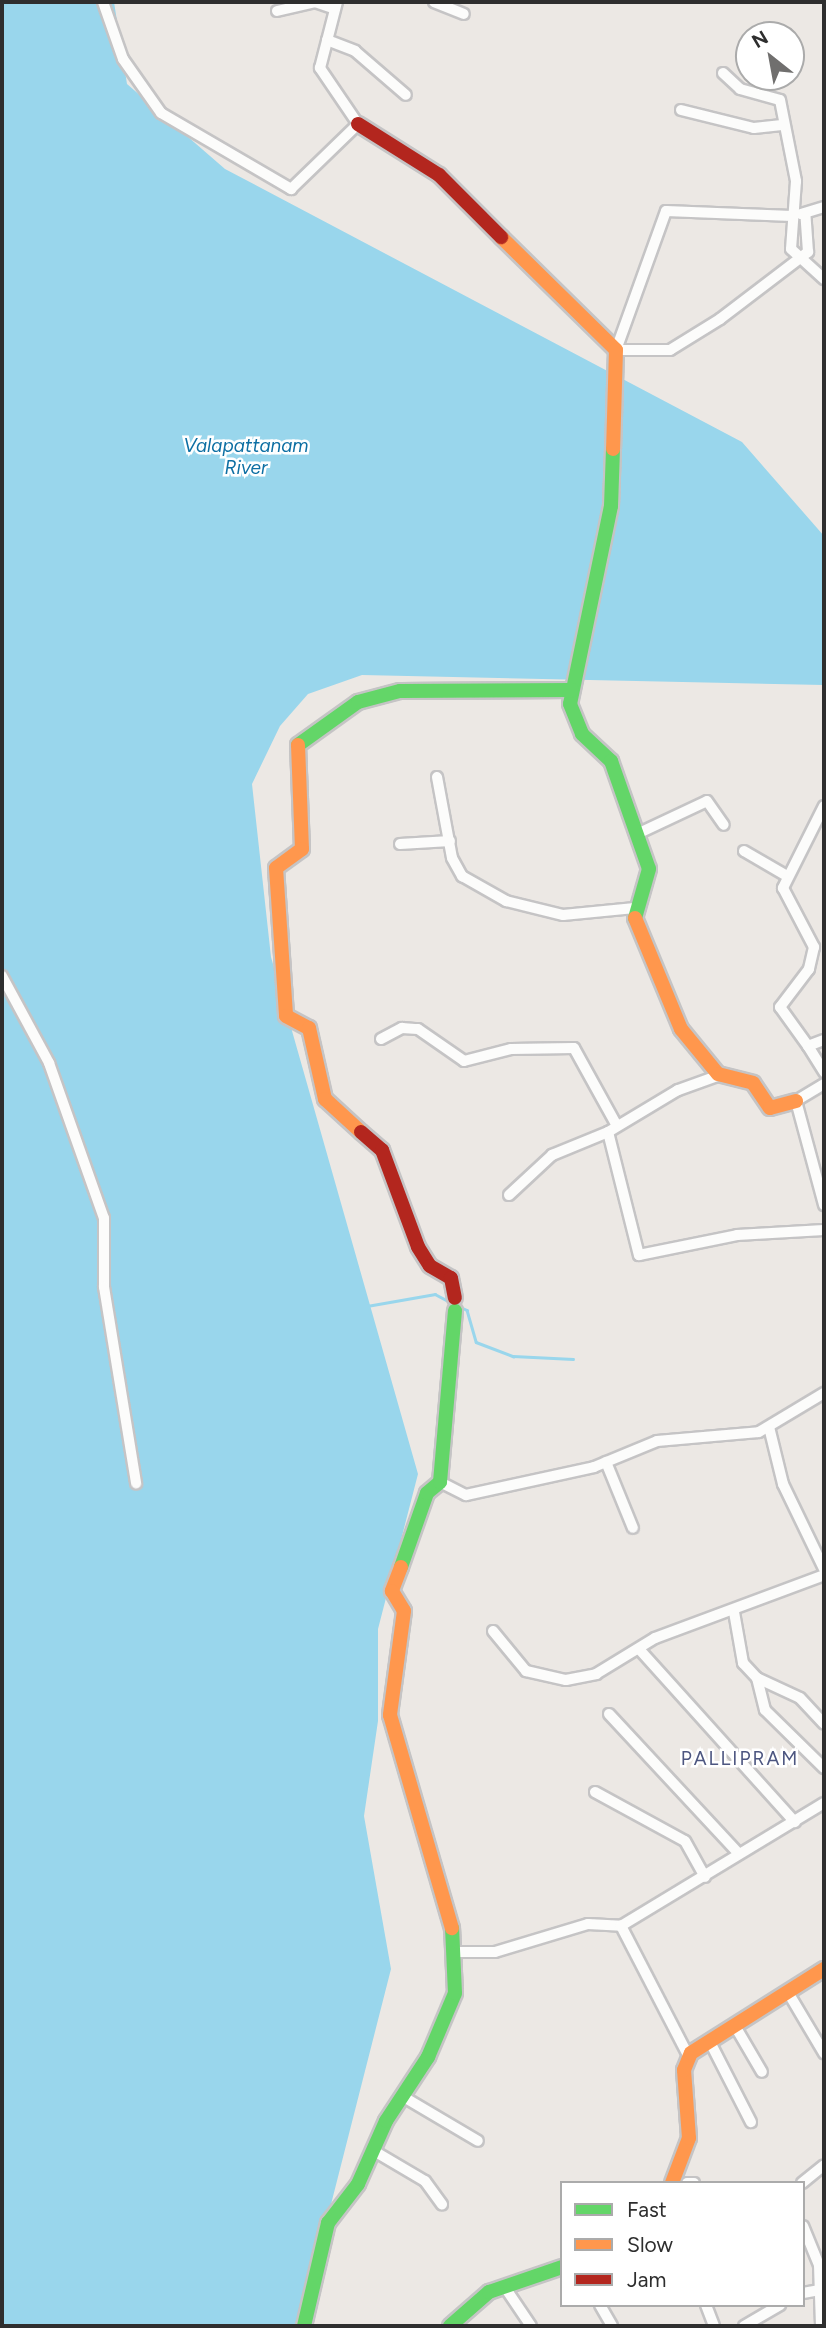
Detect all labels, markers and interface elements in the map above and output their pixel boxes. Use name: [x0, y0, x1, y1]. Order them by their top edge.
north arrow: [735, 21, 805, 91]
text: N: [748, 26, 772, 53]
water label: Valapattanam River: [183, 435, 309, 479]
district label: PALLIPRAM: [682, 1748, 798, 1770]
legend: [560, 2181, 805, 2307]
text: Fast: [627, 2197, 667, 2222]
text: Slow: [627, 2232, 673, 2257]
text: Jam: [627, 2267, 666, 2292]

